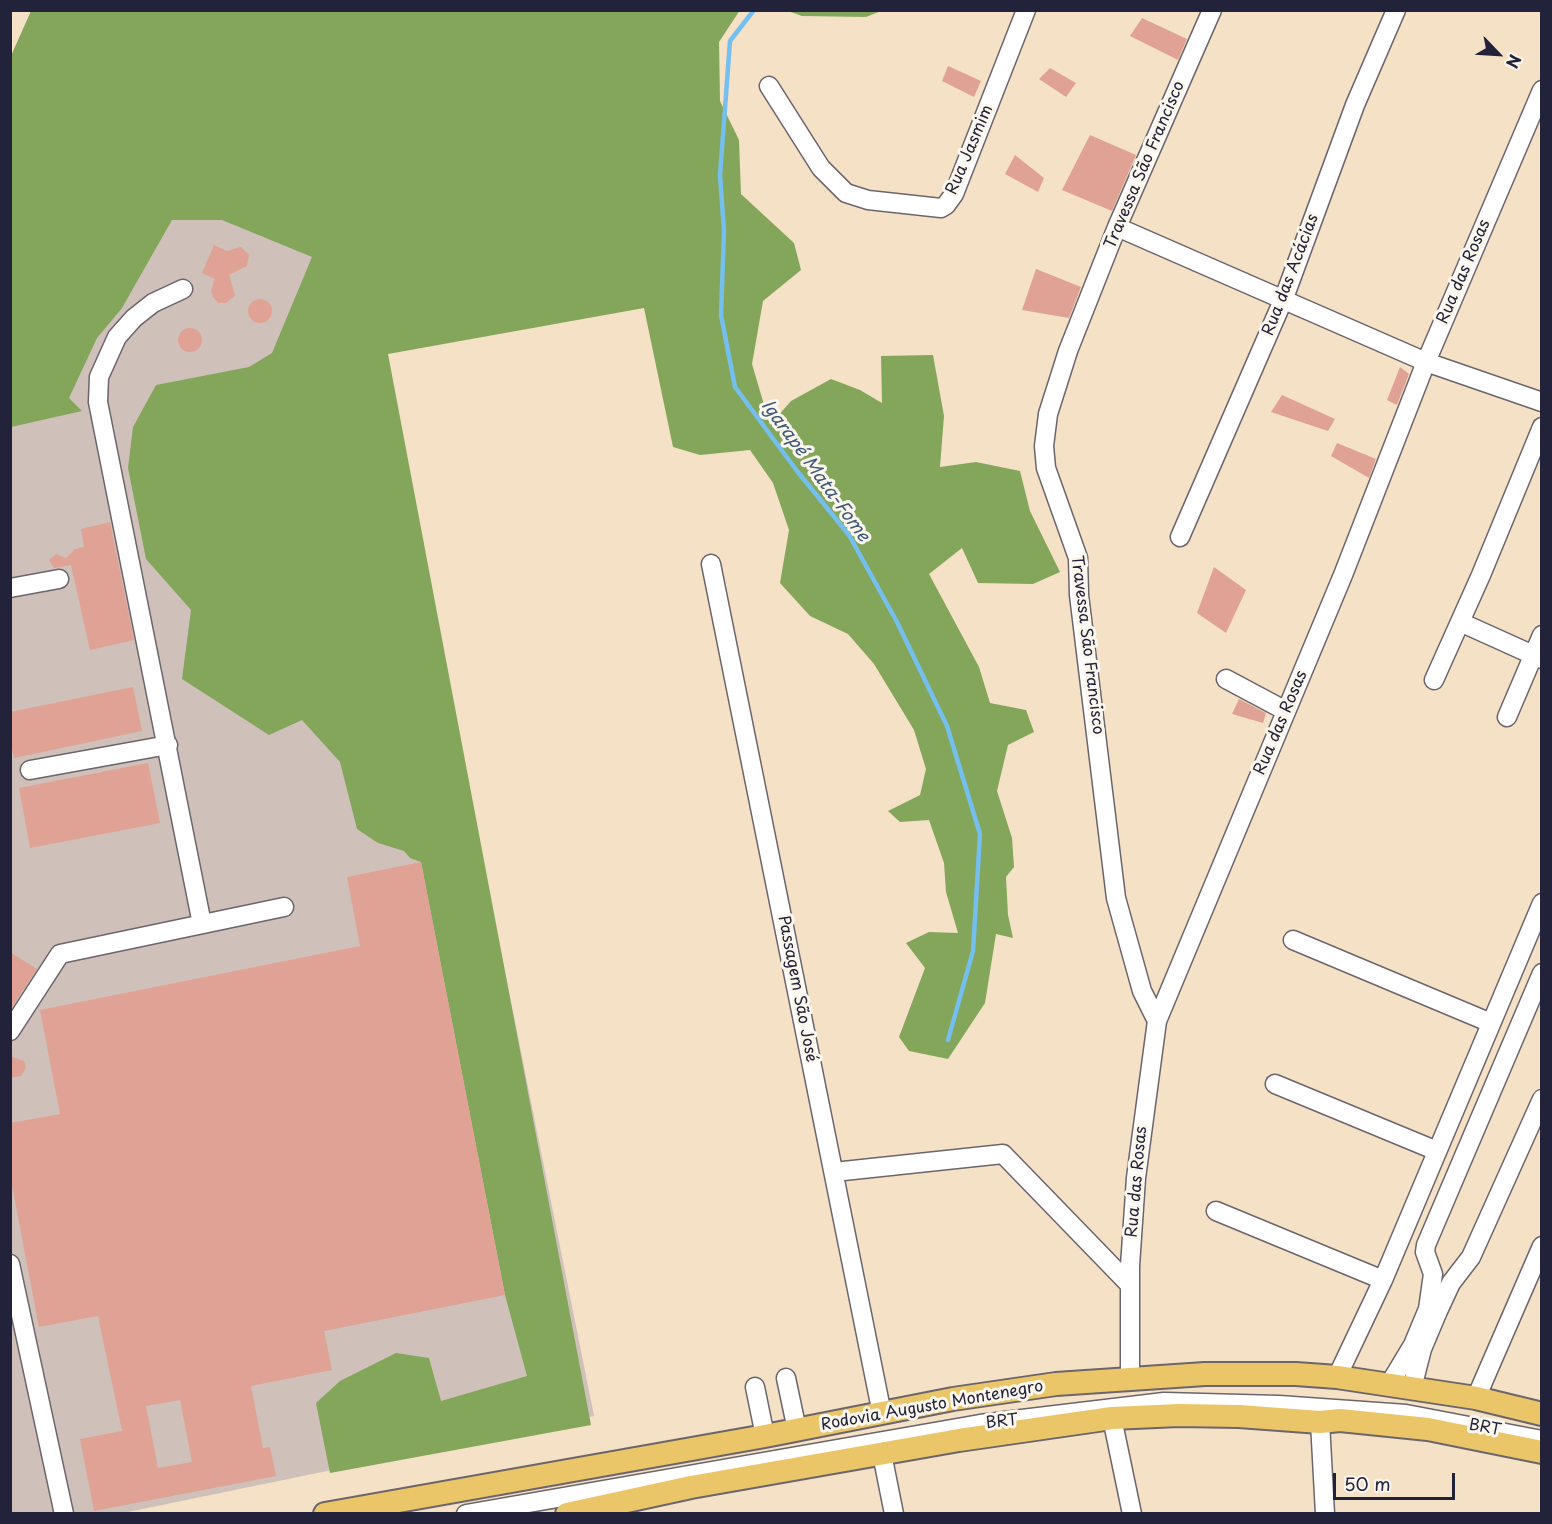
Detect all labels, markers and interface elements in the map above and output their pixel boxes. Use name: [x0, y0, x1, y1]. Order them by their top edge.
north arrow: [1468, 24, 1528, 84]
text: N: [1501, 51, 1528, 72]
street label: Travessa São Francisco: [1101, 78, 1189, 252]
street label: Rua Jasmim: [942, 102, 998, 198]
street label: Rua das Acácias: [1259, 211, 1323, 339]
street label: Rua das Rosas: [1433, 217, 1495, 327]
water label: Igarapé Mata-Fome: [756, 396, 874, 546]
street label: Travessa São Francisco: [1066, 554, 1108, 736]
street label: Rua das Rosas: [1250, 668, 1312, 778]
street label: Passagem São José: [773, 914, 821, 1064]
street label: Rua das Rosas: [1123, 1126, 1151, 1238]
street label: Rodovia Augusto Montenegro: [819, 1377, 1045, 1435]
street label: BRT: [985, 1410, 1019, 1434]
street label: BRT: [1467, 1416, 1503, 1440]
scale bar: [1336, 1461, 1458, 1499]
text: 50 m: [1344, 1470, 1391, 1497]

